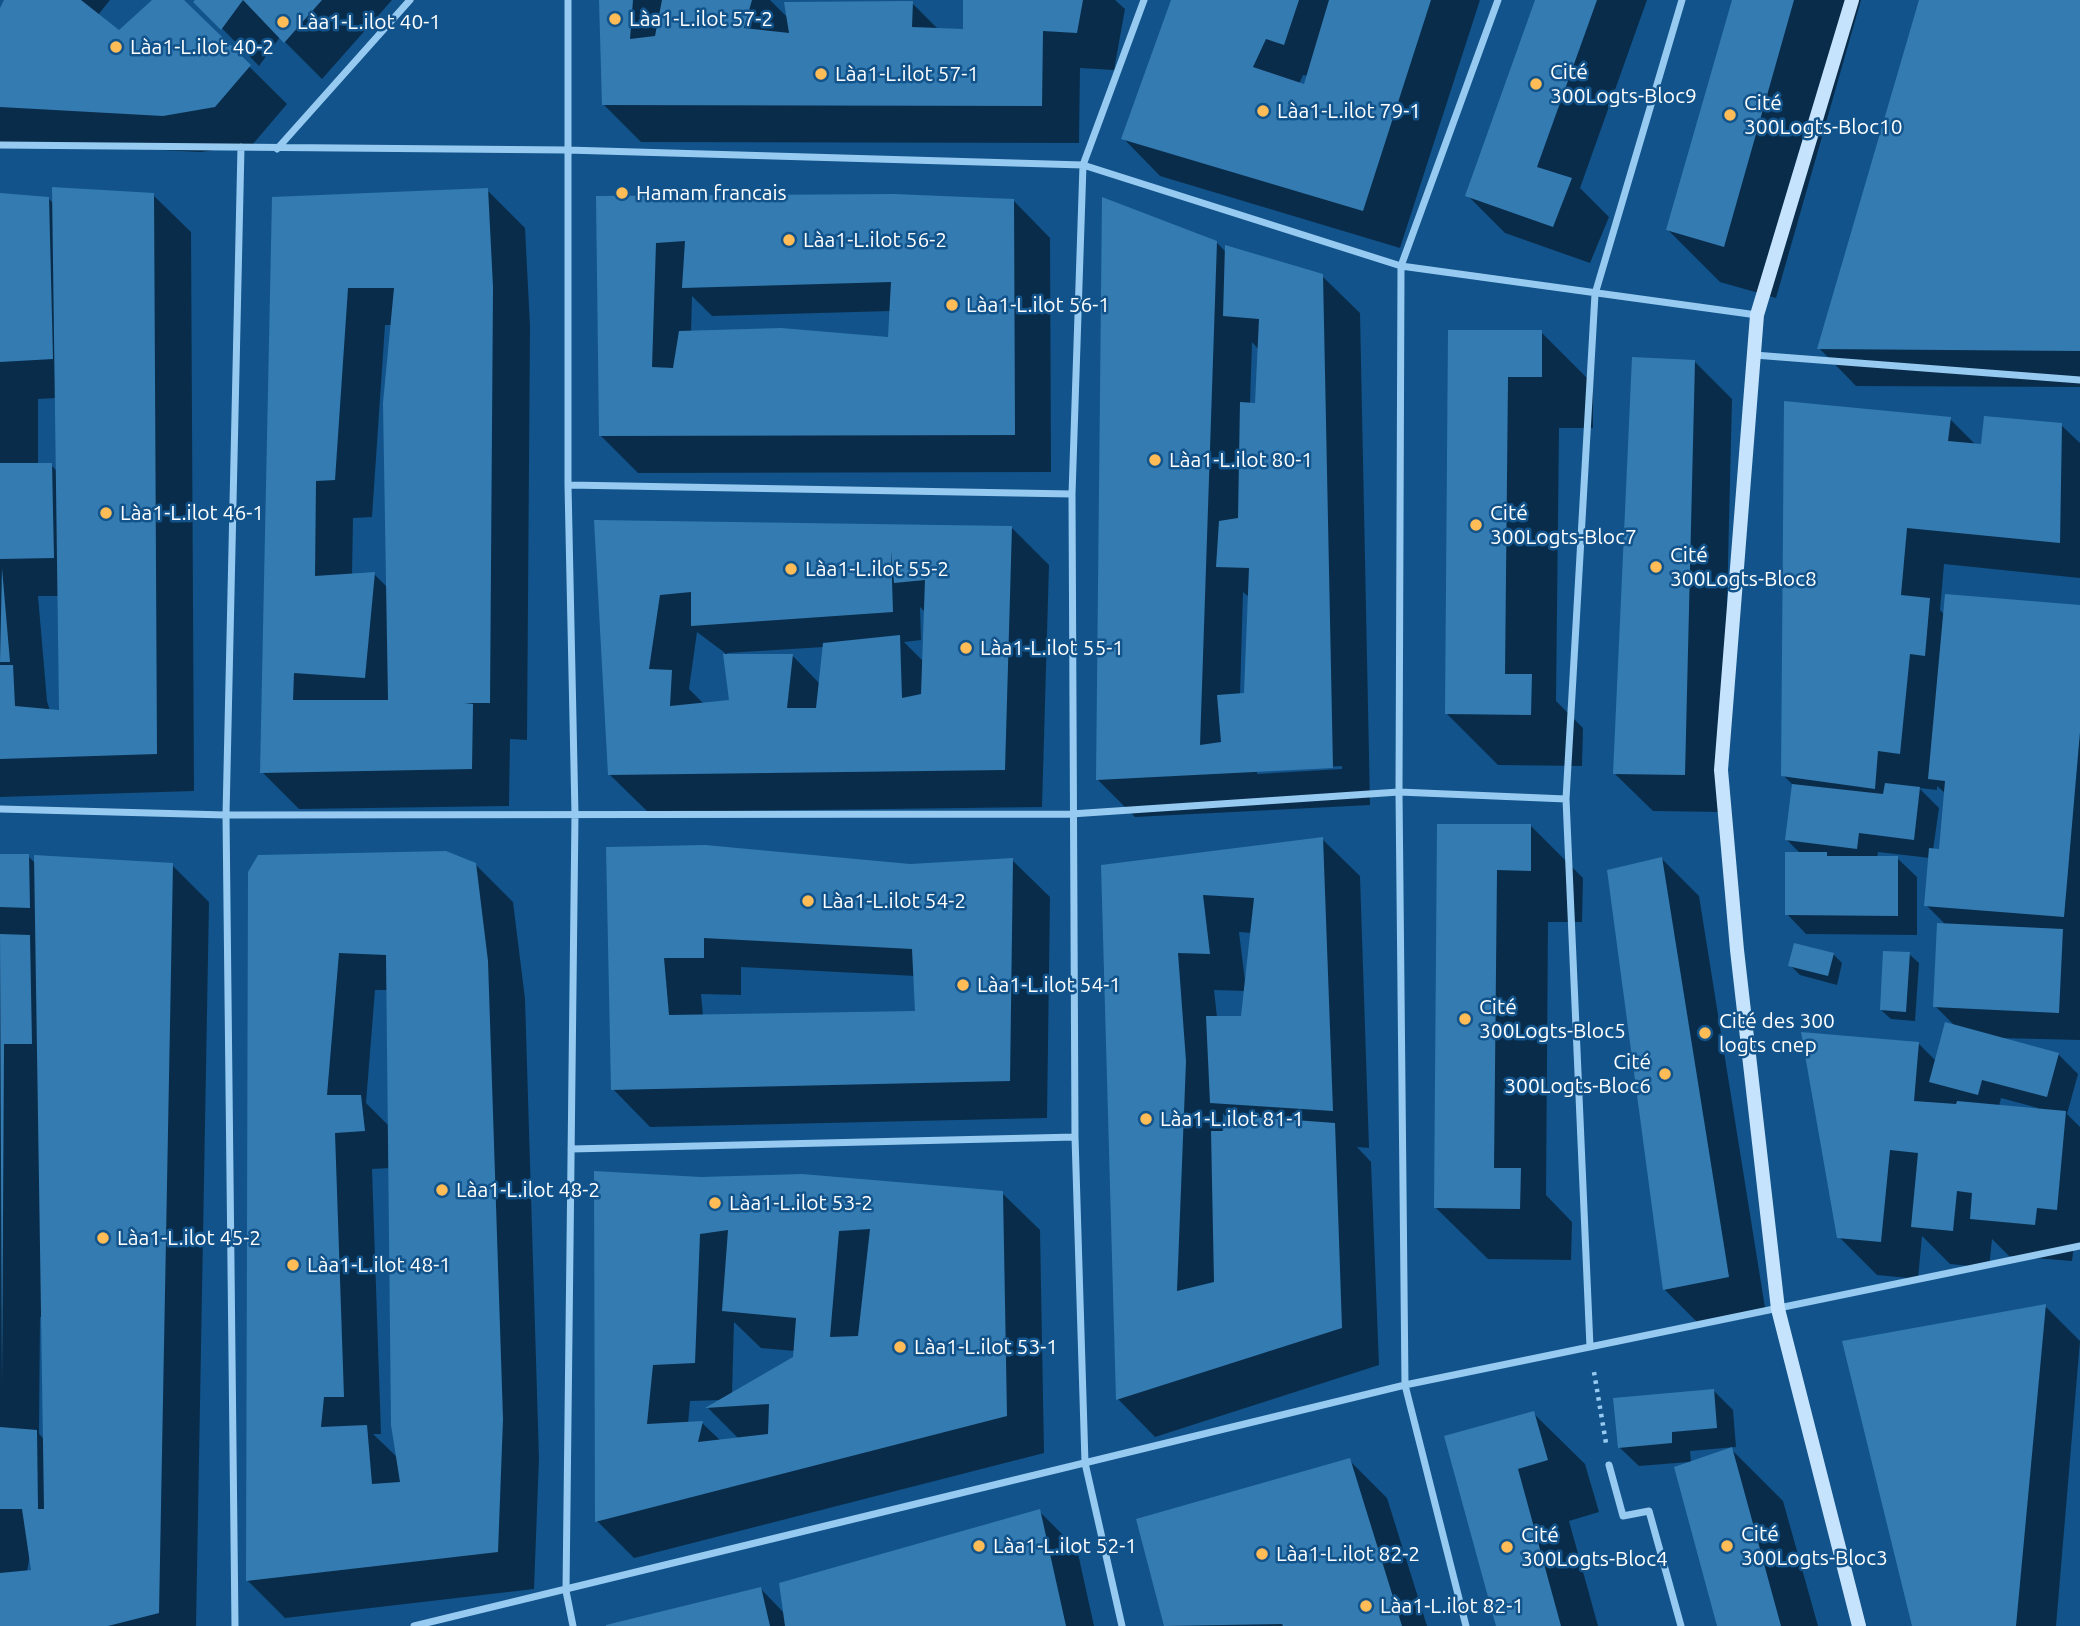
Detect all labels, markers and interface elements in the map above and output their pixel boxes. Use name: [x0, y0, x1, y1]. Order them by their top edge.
place label: Làa1-L.ilot 57-2: [629, 6, 773, 32]
place label: Làa1-L.ilot 40-1: [297, 9, 441, 35]
marker: Làa1-L.ilot 57-2: [607, 11, 623, 27]
marker: Làa1-L.ilot 40-1: [275, 14, 291, 30]
place label: Làa1-L.ilot 40-2: [130, 34, 274, 60]
marker: Làa1-L.ilot 40-2: [108, 39, 124, 55]
place label: Cité 300Logts-Bloc9: [1550, 59, 1697, 109]
place label: Làa1-L.ilot 57-1: [835, 61, 979, 87]
marker: Làa1-L.ilot 57-1: [813, 66, 829, 82]
marker: Cité 300Logts-Bloc9: [1528, 76, 1544, 92]
place label: Cité 300Logts-Bloc10: [1744, 90, 1903, 140]
place label: Làa1-L.ilot 79-1: [1277, 98, 1421, 124]
marker: Làa1-L.ilot 79-1: [1255, 103, 1271, 119]
marker: Cité 300Logts-Bloc10: [1722, 107, 1738, 123]
place label: Hamam francais: [636, 180, 787, 206]
marker: Hamam francais: [614, 185, 630, 201]
place label: Làa1-L.ilot 56-2: [803, 227, 947, 253]
marker: Làa1-L.ilot 56-2: [781, 232, 797, 248]
place label: Làa1-L.ilot 56-1: [966, 292, 1110, 318]
marker: Làa1-L.ilot 56-1: [944, 297, 960, 313]
place label: Làa1-L.ilot 80-1: [1169, 447, 1313, 473]
marker: Làa1-L.ilot 80-1: [1147, 452, 1163, 468]
place label: Làa1-L.ilot 46-1: [120, 500, 264, 526]
place label: Cité 300Logts-Bloc7: [1490, 500, 1637, 550]
marker: Làa1-L.ilot 46-1: [98, 505, 114, 521]
marker: Cité 300Logts-Bloc7: [1468, 517, 1484, 533]
place label: Cité 300Logts-Bloc8: [1670, 542, 1817, 592]
place label: Làa1-L.ilot 55-2: [805, 556, 949, 582]
marker: Cité 300Logts-Bloc8: [1648, 559, 1664, 575]
marker: Làa1-L.ilot 55-2: [783, 561, 799, 577]
place label: Làa1-L.ilot 55-1: [980, 635, 1124, 661]
marker: Làa1-L.ilot 55-1: [958, 640, 974, 656]
place label: Làa1-L.ilot 54-2: [822, 888, 966, 914]
marker: Làa1-L.ilot 54-2: [800, 893, 816, 909]
place label: Làa1-L.ilot 54-1: [977, 972, 1121, 998]
marker: Làa1-L.ilot 54-1: [955, 977, 971, 993]
place label: Cité 300Logts-Bloc5: [1479, 994, 1626, 1044]
place label: Cité des 300 logts cnep: [1719, 1008, 1835, 1058]
marker: Cité 300Logts-Bloc5: [1457, 1011, 1473, 1027]
marker: Cité des 300 logts cnep: [1697, 1025, 1713, 1041]
place label: Cité 300Logts-Bloc6: [1504, 1049, 1651, 1099]
marker: Cité 300Logts-Bloc6: [1657, 1066, 1673, 1082]
place label: Làa1-L.ilot 81-1: [1160, 1106, 1304, 1132]
marker: Làa1-L.ilot 81-1: [1138, 1111, 1154, 1127]
place label: Làa1-L.ilot 48-2: [456, 1177, 600, 1203]
marker: Làa1-L.ilot 48-2: [434, 1182, 450, 1198]
place label: Làa1-L.ilot 53-2: [729, 1190, 873, 1216]
marker: Làa1-L.ilot 53-2: [707, 1195, 723, 1211]
place label: Làa1-L.ilot 45-2: [117, 1225, 261, 1251]
marker: Làa1-L.ilot 45-2: [95, 1230, 111, 1246]
place label: Làa1-L.ilot 48-1: [307, 1252, 451, 1278]
marker: Làa1-L.ilot 48-1: [285, 1257, 301, 1273]
place label: Làa1-L.ilot 53-1: [914, 1334, 1058, 1360]
marker: Làa1-L.ilot 53-1: [892, 1339, 908, 1355]
place label: Cité 300Logts-Bloc3: [1741, 1521, 1888, 1571]
place label: Cité 300Logts-Bloc4: [1521, 1522, 1668, 1572]
place label: Làa1-L.ilot 52-1: [993, 1533, 1137, 1559]
marker: Làa1-L.ilot 52-1: [971, 1538, 987, 1554]
marker: Cité 300Logts-Bloc3: [1719, 1538, 1735, 1554]
marker: Cité 300Logts-Bloc4: [1499, 1539, 1515, 1555]
place label: Làa1-L.ilot 82-2: [1276, 1541, 1420, 1567]
marker: Làa1-L.ilot 82-2: [1254, 1546, 1270, 1562]
place label: Làa1-L.ilot 82-1: [1380, 1593, 1524, 1619]
marker: Làa1-L.ilot 82-1: [1358, 1598, 1374, 1614]

